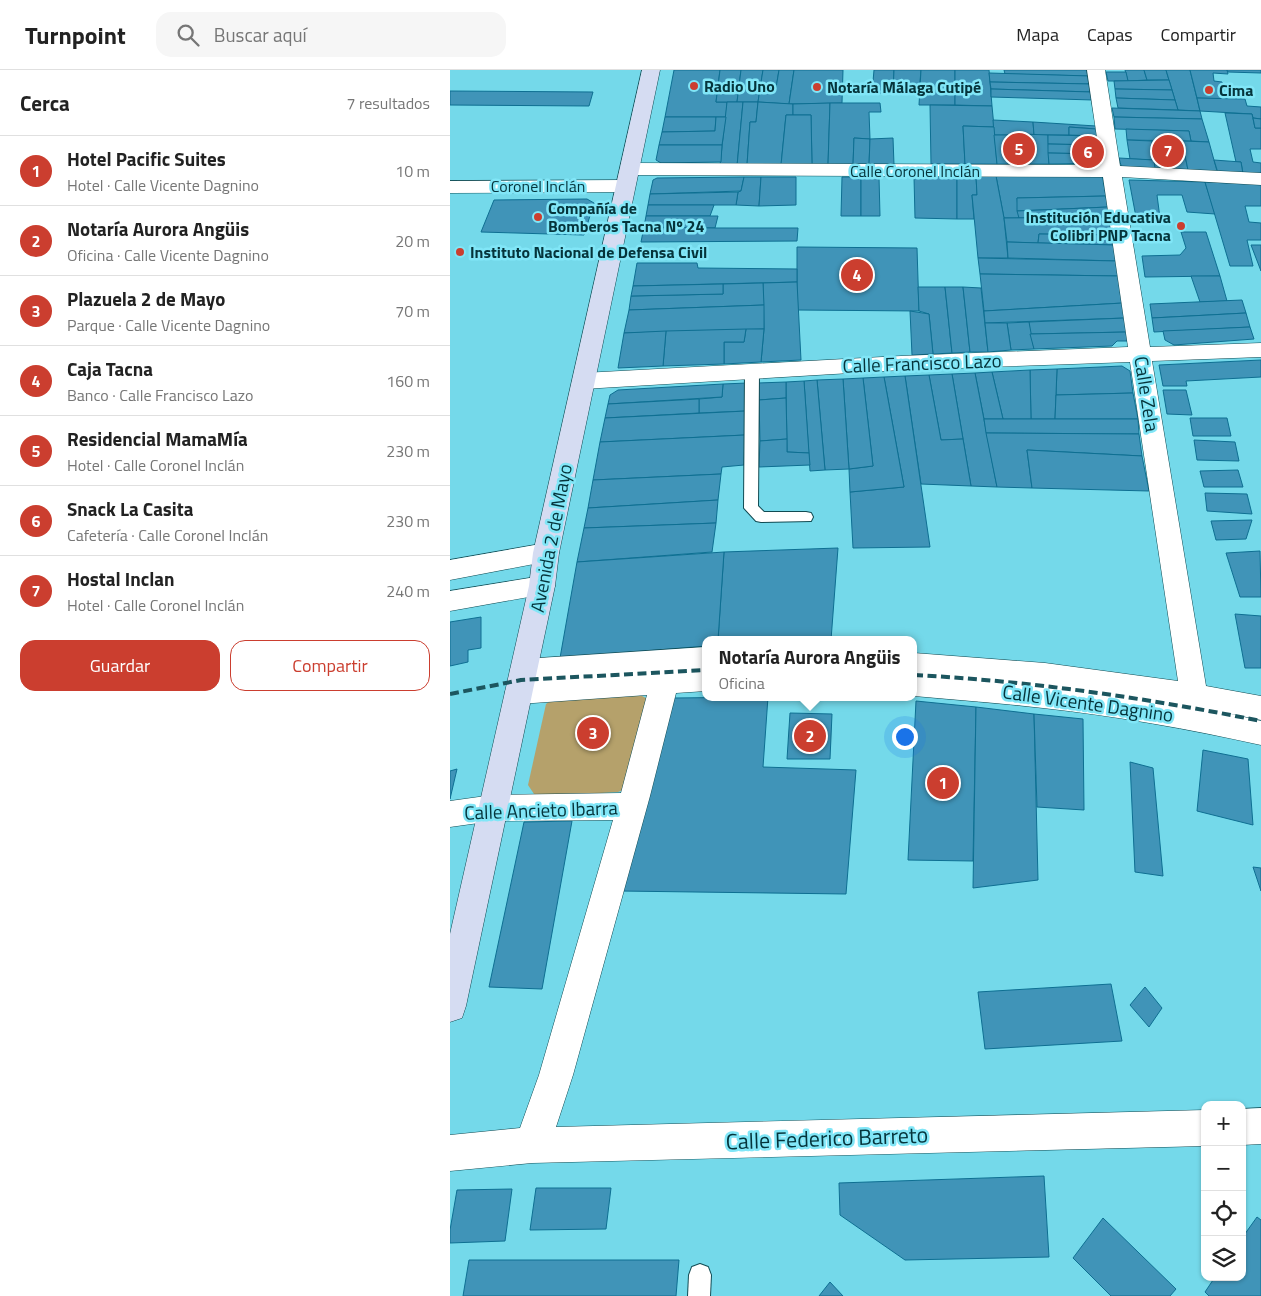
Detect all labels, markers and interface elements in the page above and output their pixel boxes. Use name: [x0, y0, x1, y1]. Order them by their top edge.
search box: [156, 12, 506, 57]
text: Turnpoint: [25, 17, 126, 53]
text: Buscar aquí: [214, 20, 307, 49]
icon: search: [174, 21, 202, 49]
text: Mapa: [1016, 21, 1059, 48]
text: Capas: [1087, 21, 1133, 48]
text: Compartir: [1161, 21, 1236, 48]
place label: Radio Uno: [704, 74, 775, 98]
place label: Notaría Málaga Cutipé: [827, 75, 981, 99]
place label: Cima: [1219, 78, 1253, 102]
marker: Radio Uno: [688, 80, 700, 92]
marker: Notaría Málaga Cutipé: [811, 81, 823, 93]
marker: Cima: [1203, 84, 1215, 96]
text: Cerca: [20, 87, 70, 119]
text: 7 resultados: [346, 91, 430, 115]
pin: 5: [1003, 130, 1035, 168]
pin: 7: [1152, 132, 1184, 170]
pin: 6: [1072, 133, 1104, 171]
text: Hotel Pacific Suites: [67, 144, 226, 173]
text: 1: [32, 159, 40, 183]
text: 10 m: [395, 159, 430, 183]
street label: Calle Coronel Inclán: [850, 159, 980, 183]
text: Hotel · Calle Vicente Dagnino: [67, 173, 259, 197]
street label: Coronel Inclán: [491, 174, 585, 198]
place label: Compañía de Bomberos Tacna Nº 24: [548, 196, 704, 238]
place label: Institución Educativa Colibri PNP Tacna: [1026, 205, 1171, 247]
marker: Compañía de Bomberos Tacna Nº 24: [532, 211, 544, 223]
text: Notaría Aurora Angüis: [67, 214, 249, 243]
marker: Institución Educativa Colibri PNP Tacna: [1175, 220, 1187, 232]
text: 2: [32, 229, 40, 253]
text: 20 m: [395, 229, 430, 253]
place label: Instituto Nacional de Defensa Civil: [470, 240, 707, 264]
text: Oficina · Calle Vicente Dagnino: [67, 243, 269, 267]
marker: Instituto Nacional de Defensa Civil: [454, 246, 466, 258]
pin: 4: [841, 256, 873, 294]
text: Plazuela 2 de Mayo: [67, 284, 225, 313]
text: 3: [32, 299, 40, 323]
text: 70 m: [395, 299, 430, 323]
text: Parque · Calle Vicente Dagnino: [67, 313, 270, 337]
street label: Calle Francisco Lazo: [842, 345, 1002, 380]
text: Caja Tacna: [67, 354, 153, 383]
street label: Calle Zela: [1127, 354, 1168, 434]
text: 4: [32, 369, 40, 393]
text: 160 m: [386, 369, 430, 393]
text: Banco · Calle Francisco Lazo: [67, 383, 253, 407]
text: Residencial MamaMía: [67, 424, 248, 453]
text: 5: [32, 439, 40, 463]
text: 230 m: [386, 439, 430, 463]
text: Hotel · Calle Coronel Inclán: [67, 453, 244, 477]
street label: Avenida 2 de Mayo: [522, 461, 579, 615]
text: Snack La Casita: [67, 494, 193, 523]
text: 6: [32, 509, 40, 533]
text: 230 m: [386, 509, 430, 533]
text: Cafetería · Calle Coronel Inclán: [67, 523, 268, 547]
text: Hostal Inclan: [67, 564, 175, 593]
text: 7: [32, 579, 40, 603]
text: 240 m: [386, 579, 430, 603]
text: Hotel · Calle Coronel Inclán: [67, 593, 244, 617]
popup: [702, 636, 917, 701]
button: Guardar: [20, 640, 220, 691]
button: Compartir: [230, 640, 430, 691]
text: Notaría Aurora Angüis: [718, 642, 901, 671]
text: Oficina: [718, 671, 765, 695]
street label: Calle Vicente Dagnino: [1001, 676, 1175, 729]
pin: 3: [577, 714, 609, 752]
pin: 2: [794, 717, 826, 755]
your location: [892, 724, 918, 750]
pin: 1: [927, 764, 959, 802]
street label: Calle Ancieto Ibarra: [464, 792, 619, 827]
map controls: [1201, 1101, 1246, 1281]
button: +: [1201, 1101, 1246, 1146]
street label: Calle Federico Barreto: [725, 1117, 929, 1159]
button: −: [1201, 1146, 1246, 1191]
button: locate: [1201, 1191, 1246, 1236]
button: layers: [1201, 1236, 1246, 1281]

